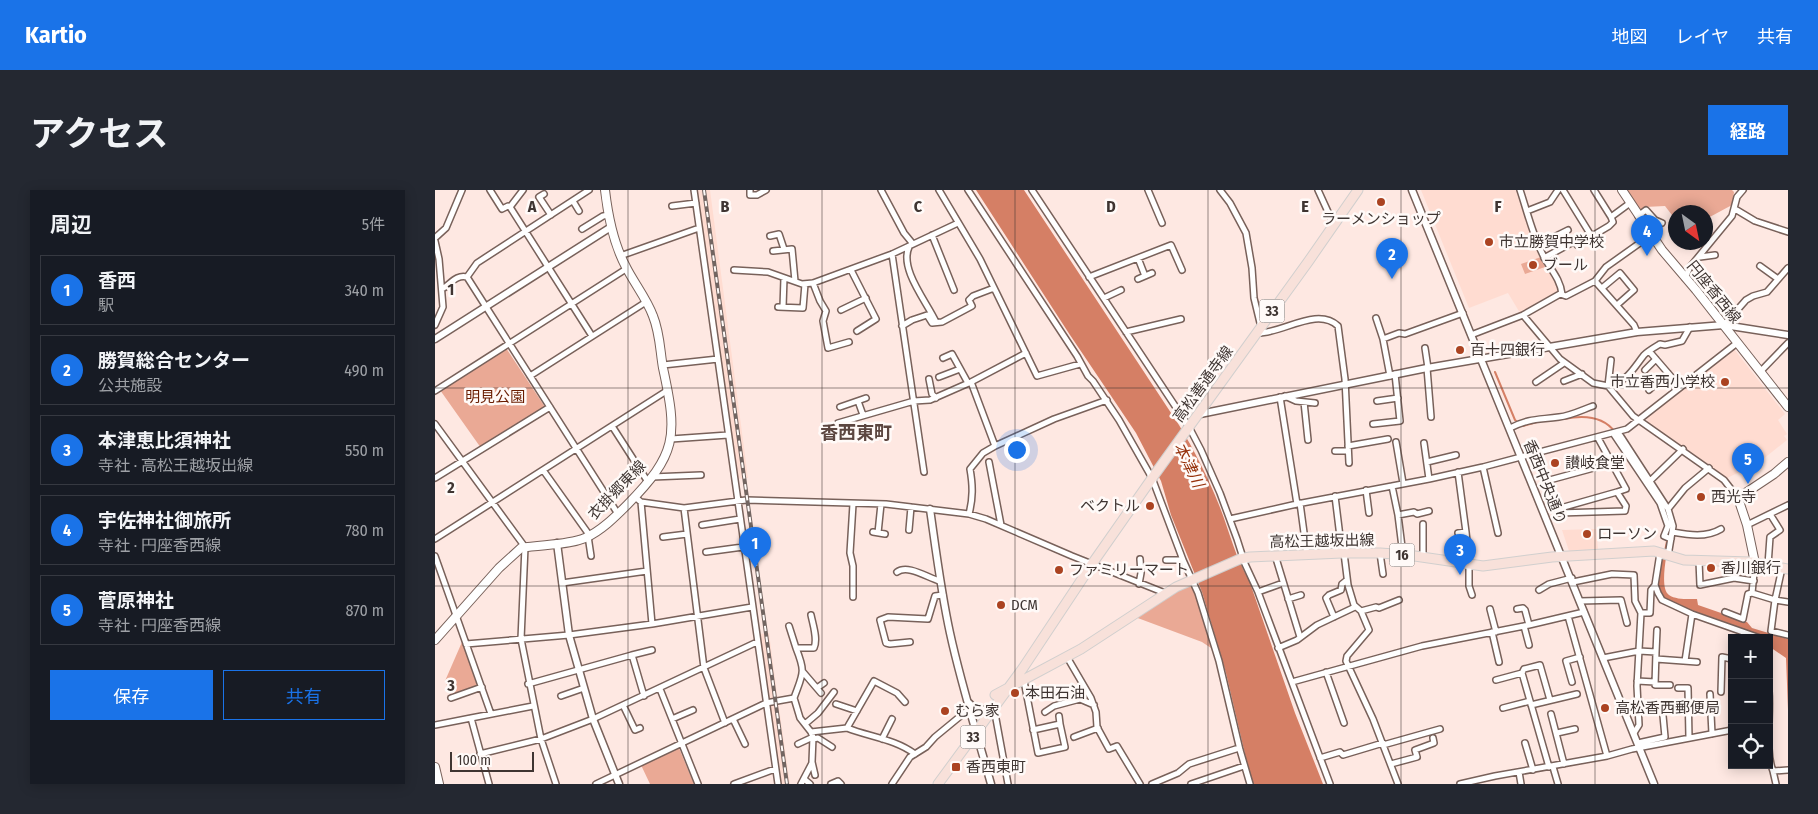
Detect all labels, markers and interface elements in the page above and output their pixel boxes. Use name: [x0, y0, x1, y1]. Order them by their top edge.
text: Kartio: [25, 21, 87, 49]
text: 地図: [1612, 26, 1648, 48]
text: レイヤ: [1676, 26, 1729, 48]
text: 共有: [1757, 26, 1793, 48]
button: 経路: [1708, 105, 1788, 155]
text: アクセス: [30, 113, 168, 155]
marker: ラーメンショップ: [1375, 196, 1387, 208]
text: A: [527, 197, 537, 216]
text: B: [721, 197, 730, 216]
text: C: [914, 197, 923, 216]
text: D: [1106, 197, 1116, 216]
text: E: [1301, 197, 1309, 216]
text: F: [1494, 197, 1502, 216]
north arrow: [1668, 205, 1713, 250]
place label: ラーメンショップ: [1321, 210, 1441, 228]
text: 周辺: [50, 212, 92, 238]
text: 5件: [362, 215, 385, 234]
pin: 4: [1631, 215, 1663, 256]
place label: 市立勝賀中学校: [1499, 233, 1604, 251]
marker: 市立勝賀中学校: [1483, 236, 1495, 248]
pin: 2: [1376, 238, 1408, 279]
place label: ブール: [1543, 256, 1588, 274]
street label: 円座香西線: [1683, 257, 1745, 327]
marker: ブール: [1527, 259, 1539, 271]
text: 香西: [98, 269, 136, 292]
text: 1: [448, 280, 454, 299]
text: 1: [64, 281, 70, 300]
text: 340 m: [345, 281, 384, 300]
text: 駅: [98, 296, 114, 315]
road number: 33: [1259, 300, 1285, 322]
place label: 百十四銀行: [1470, 341, 1545, 359]
street label: 高松善通寺線: [1169, 342, 1237, 426]
marker: 百十四銀行: [1454, 344, 1466, 356]
text: 勝賀総合センター: [98, 349, 250, 372]
text: 2: [63, 361, 71, 380]
text: 490 m: [344, 361, 384, 380]
place label: 市立香西小学校: [1610, 373, 1715, 391]
text: 公共施設: [98, 376, 162, 395]
marker: 市立香西小学校: [1719, 376, 1731, 388]
park label: 明見公園: [465, 388, 525, 406]
district label: 香西東町: [820, 422, 892, 444]
text: 本津恵比須神社: [98, 429, 231, 452]
your location: [1004, 437, 1030, 463]
street label: 香西中央通り: [1520, 437, 1570, 527]
water label: 本津川: [1170, 439, 1209, 493]
text: 3: [63, 441, 71, 460]
text: 550 m: [345, 441, 384, 460]
pin: 5: [1732, 443, 1764, 484]
place label: 讃岐食堂: [1565, 454, 1625, 472]
text: 寺社 · 高松王越坂出線: [98, 456, 253, 475]
street label: 衣掛郷東線: [584, 457, 650, 523]
marker: 讃岐食堂: [1549, 457, 1561, 469]
text: 2: [446, 478, 455, 497]
place label: 西光寺: [1711, 488, 1756, 506]
marker: 西光寺: [1695, 491, 1707, 503]
place label: ベクトル: [1080, 497, 1140, 515]
marker: ベクトル: [1144, 500, 1156, 512]
text: 宇佐神社御旅所: [98, 509, 231, 532]
text: 4: [63, 521, 71, 540]
text: 780 m: [345, 521, 384, 540]
place label: ローソン: [1597, 525, 1657, 543]
pin: 1: [739, 527, 771, 568]
marker: ローソン: [1581, 528, 1593, 540]
street label: 高松王越坂出線: [1269, 531, 1375, 551]
pin: 3: [1444, 534, 1476, 575]
text: 寺社 · 円座香西線: [98, 536, 221, 555]
road number: 16: [1389, 544, 1415, 566]
place label: 香川銀行: [1721, 559, 1781, 577]
place label: ファミリーマート: [1069, 561, 1189, 579]
marker: 香川銀行: [1705, 562, 1717, 574]
marker: ファミリーマート: [1053, 564, 1065, 576]
text: 菅原神社: [98, 589, 174, 612]
place label: DCM: [1011, 596, 1038, 614]
marker: DCM: [995, 599, 1007, 611]
text: 5: [63, 601, 71, 620]
text: 870 m: [346, 601, 384, 620]
text: 寺社 · 円座香西線: [98, 616, 221, 635]
map controls: [1728, 634, 1773, 769]
button: +: [1728, 634, 1773, 679]
button: 保存: [50, 670, 213, 720]
button: 共有: [223, 670, 385, 720]
text: 3: [446, 676, 455, 695]
button: −: [1728, 679, 1773, 724]
place label: 本田石油: [1025, 684, 1085, 702]
marker: 本田石油: [1009, 687, 1021, 699]
place label: 高松香西郵便局: [1615, 699, 1720, 717]
place label: むら家: [955, 702, 1000, 720]
marker: 高松香西郵便局: [1599, 702, 1611, 714]
marker: むら家: [939, 705, 951, 717]
button: locate: [1728, 724, 1773, 769]
road number: 33: [961, 726, 985, 748]
scale bar: [450, 749, 534, 772]
text: 100 m: [457, 752, 491, 769]
place label: 香西東町: [966, 758, 1026, 776]
marker: 香西東町: [950, 761, 962, 773]

